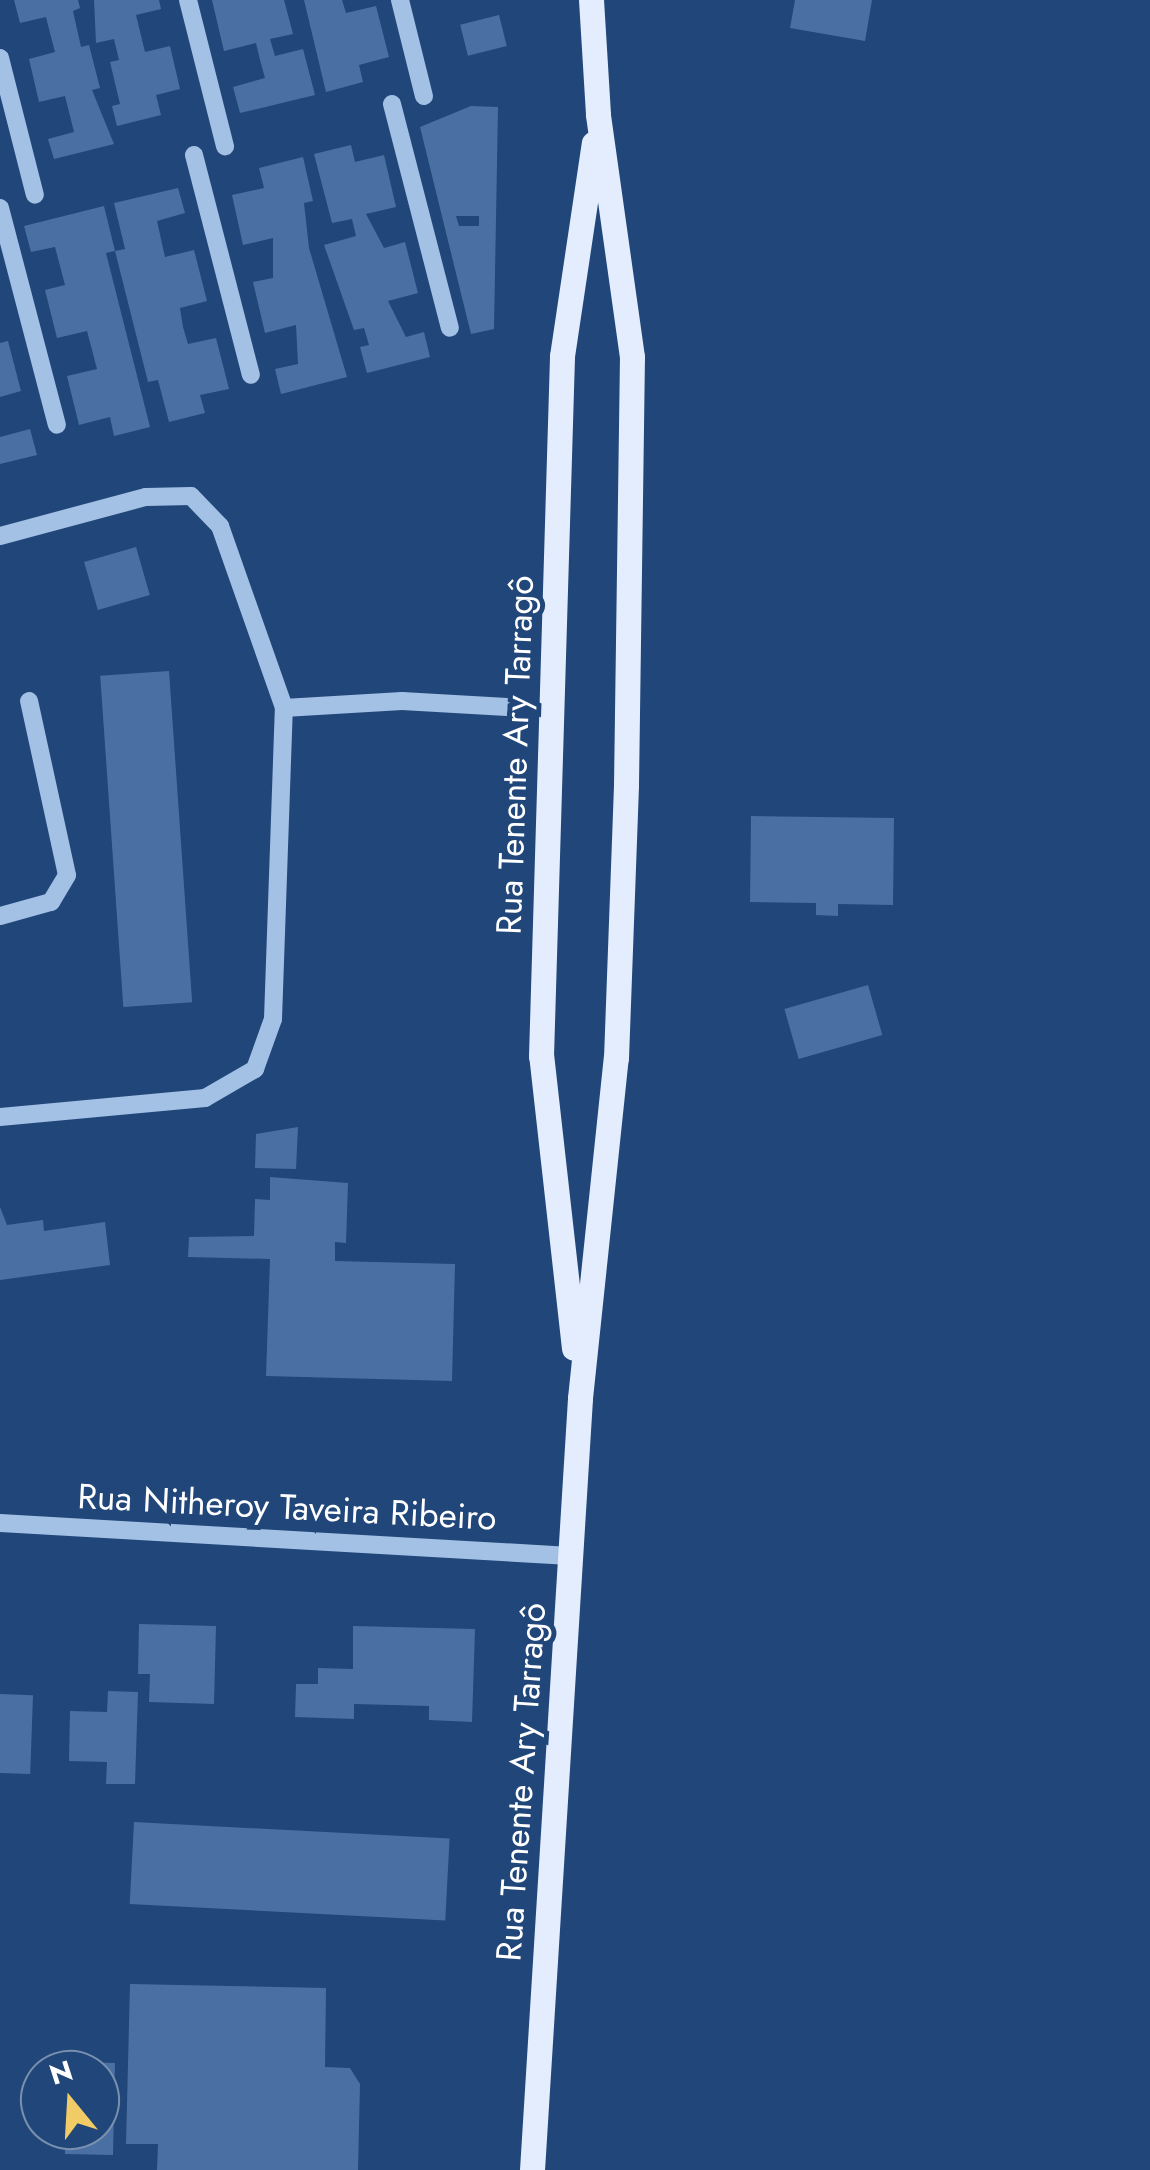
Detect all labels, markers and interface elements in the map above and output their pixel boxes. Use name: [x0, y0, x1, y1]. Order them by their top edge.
street label: Rua Tenente Ary Tarragô: [488, 575, 542, 935]
street label: Rua Nitheroy Taveira Ribeiro: [76, 1475, 498, 1539]
street label: Rua Tenente Ary Tarragô: [488, 1601, 554, 1963]
north arrow: [20, 2050, 120, 2150]
text: N: [44, 2050, 78, 2096]

